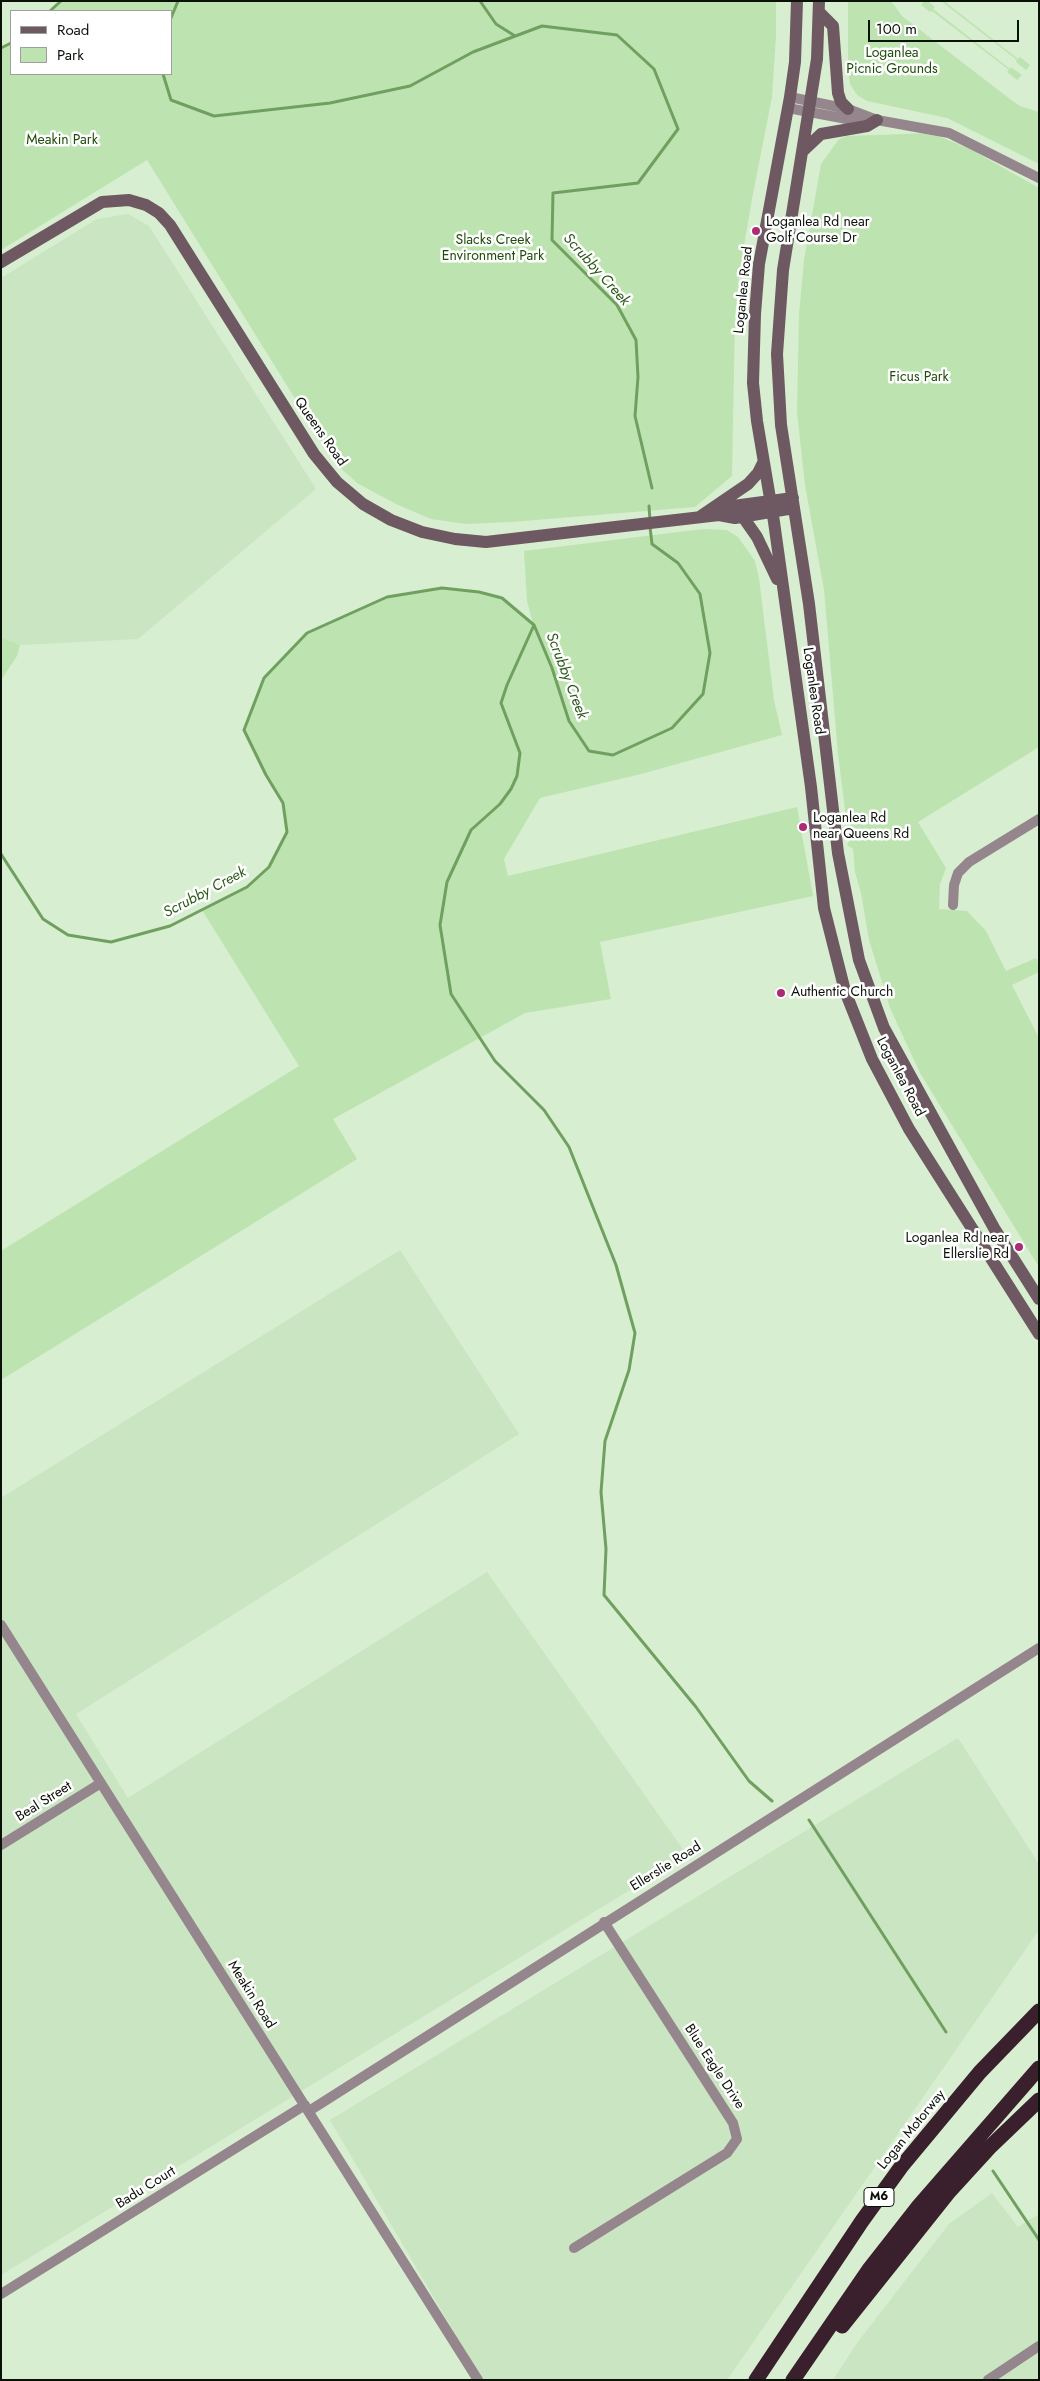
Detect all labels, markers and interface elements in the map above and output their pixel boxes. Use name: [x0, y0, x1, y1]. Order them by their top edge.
legend: [10, 10, 172, 75]
scale bar: [870, 10, 1021, 42]
text: 100 m: [876, 18, 917, 40]
text: Road: [57, 19, 89, 41]
text: Park: [57, 44, 84, 66]
park label: Loganlea Picnic Grounds: [846, 46, 938, 78]
park label: Meakin Park: [26, 133, 98, 149]
place label: Loganlea Rd near Golf Course Dr: [766, 215, 869, 248]
marker: Loganlea Rd near Golf Course Dr: [750, 225, 762, 237]
water label: Scrubby Creek: [559, 230, 633, 310]
park label: Slacks Creek Environment Park: [442, 233, 544, 266]
street label: Loganlea Road: [731, 246, 757, 334]
park label: Ficus Park: [889, 370, 949, 386]
street label: Queens Road: [290, 394, 350, 470]
water label: Scrubby Creek: [541, 630, 591, 722]
street label: Loganlea Road: [799, 646, 827, 736]
place label: Loganlea Rd near Queens Rd: [813, 811, 909, 844]
marker: Loganlea Rd near Queens Rd: [797, 821, 809, 833]
water label: Scrubby Creek: [161, 864, 249, 922]
place label: Authentic Church: [791, 985, 893, 1001]
marker: Authentic Church: [775, 987, 787, 999]
street label: Loganlea Road: [872, 1034, 928, 1120]
place label: Loganlea Rd near Ellerslie Rd: [906, 1231, 1009, 1264]
marker: Loganlea Rd near Ellerslie Rd: [1013, 1241, 1025, 1253]
street label: Beal Street: [13, 1778, 75, 1826]
street label: Ellerslie Road: [628, 1839, 704, 1895]
street label: Meakin Road: [224, 1958, 278, 2032]
street label: Blue Eagle Drive: [680, 2021, 748, 2113]
street label: Logan Motorway: [875, 2087, 949, 2173]
street label: Badu Court: [113, 2163, 179, 2213]
road number: M6: [864, 2188, 894, 2206]

